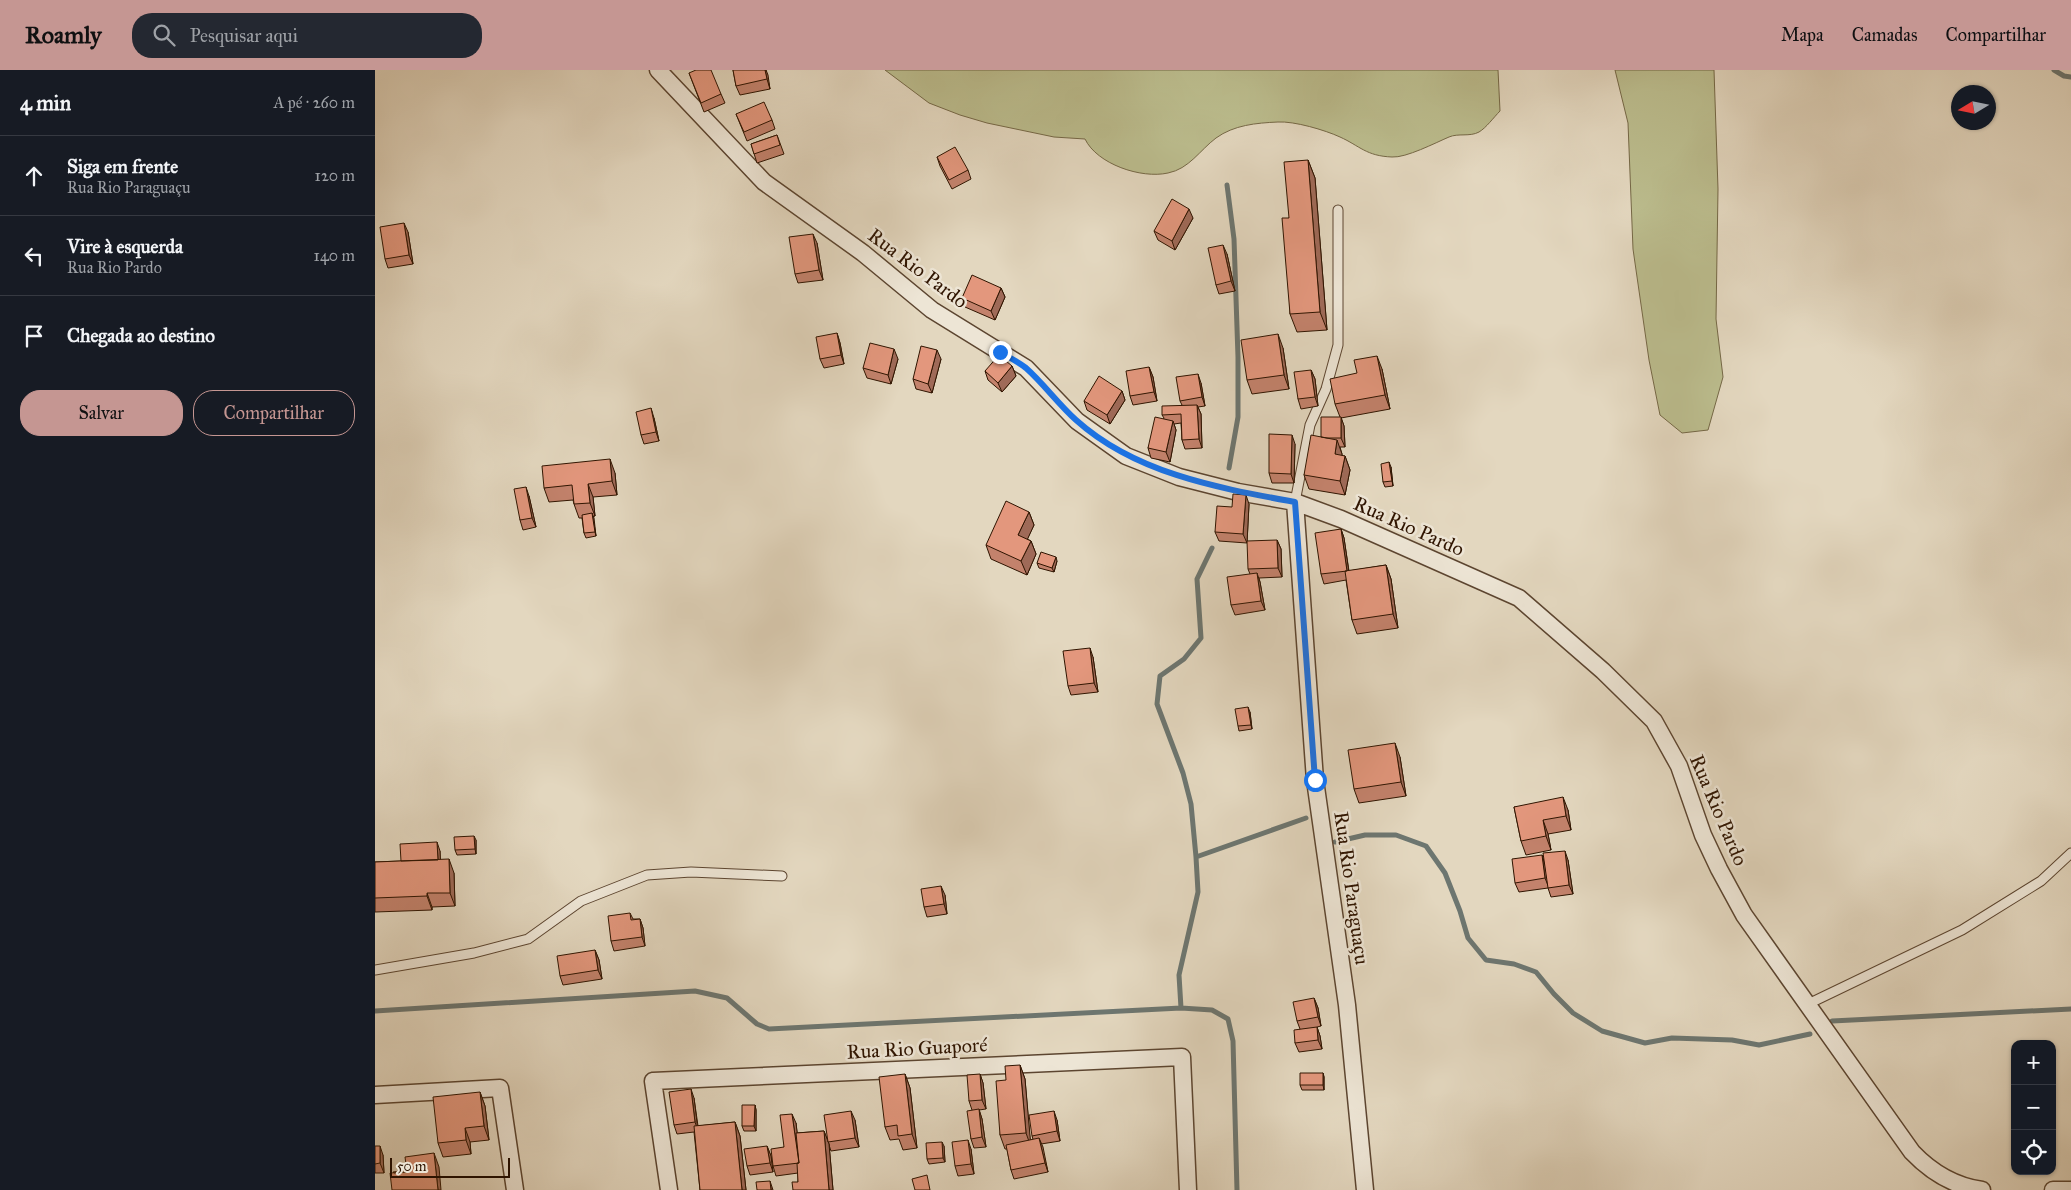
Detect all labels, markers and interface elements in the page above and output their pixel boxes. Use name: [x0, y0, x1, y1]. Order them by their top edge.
search box: [132, 13, 482, 58]
text: Roamly: [25, 20, 102, 50]
icon: search: [150, 21, 178, 49]
text: Pesquisar aqui: [190, 24, 298, 47]
text: Mapa: [1781, 24, 1824, 46]
text: Camadas: [1852, 24, 1918, 46]
text: Compartilhar: [1946, 24, 2046, 46]
north arrow: [1951, 85, 1996, 130]
text: 4 min: [20, 90, 71, 116]
text: A pé · 260 m: [273, 93, 355, 112]
text: Siga em frente: [67, 155, 178, 178]
icon: ahead: [20, 162, 48, 190]
text: 120 m: [315, 166, 355, 185]
text: Rua Rio Paraguaçu: [67, 178, 191, 197]
street label: Rua Rio Pardo: [863, 223, 973, 313]
text: Vire à esquerda: [67, 235, 183, 258]
icon: left: [20, 242, 48, 270]
text: 140 m: [314, 246, 355, 265]
text: Rua Rio Pardo: [67, 258, 162, 277]
icon: arrive: [20, 322, 48, 350]
text: Chegada ao destino: [67, 324, 215, 347]
route end: [989, 341, 1012, 364]
button: Salvar: [20, 390, 183, 436]
button: Compartilhar: [193, 390, 355, 436]
street label: Rua Rio Pardo: [1350, 491, 1468, 561]
street label: Rua Rio Pardo: [1685, 751, 1753, 869]
route start: [1304, 769, 1327, 792]
street label: Rua Rio Paraguaçu: [1328, 810, 1375, 967]
street label: Rua Rio Guaporé: [846, 1032, 989, 1064]
map controls: [2011, 1040, 2056, 1175]
button: +: [2011, 1040, 2056, 1085]
button: −: [2011, 1085, 2056, 1130]
button: locate: [2011, 1130, 2056, 1175]
scale bar: [390, 1155, 510, 1178]
text: 50 m: [397, 1158, 426, 1175]

